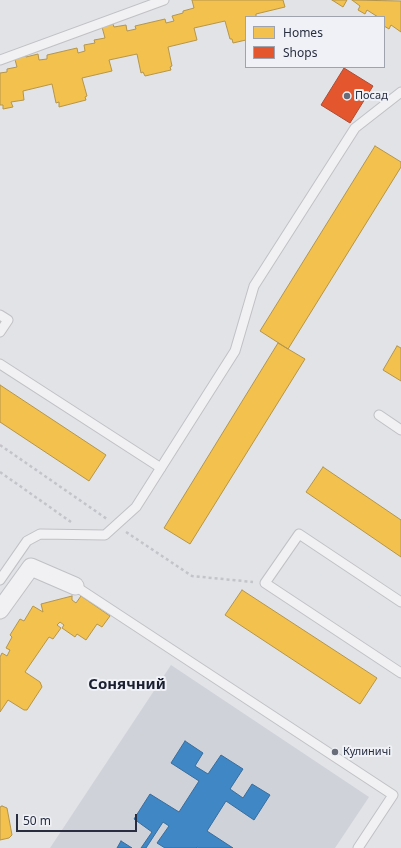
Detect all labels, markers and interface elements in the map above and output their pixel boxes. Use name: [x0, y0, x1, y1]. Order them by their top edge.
legend: [245, 16, 385, 68]
text: Homes: [283, 24, 323, 41]
text: Shops: [283, 44, 317, 61]
place label: Посад: [355, 89, 388, 103]
marker: Посад: [342, 91, 352, 101]
district label: Сонячний: [88, 676, 166, 694]
place label: Кулиничі: [343, 745, 391, 759]
marker: Кулиничі: [330, 747, 340, 757]
scale bar: [18, 806, 139, 832]
text: 50 m: [23, 812, 51, 829]

